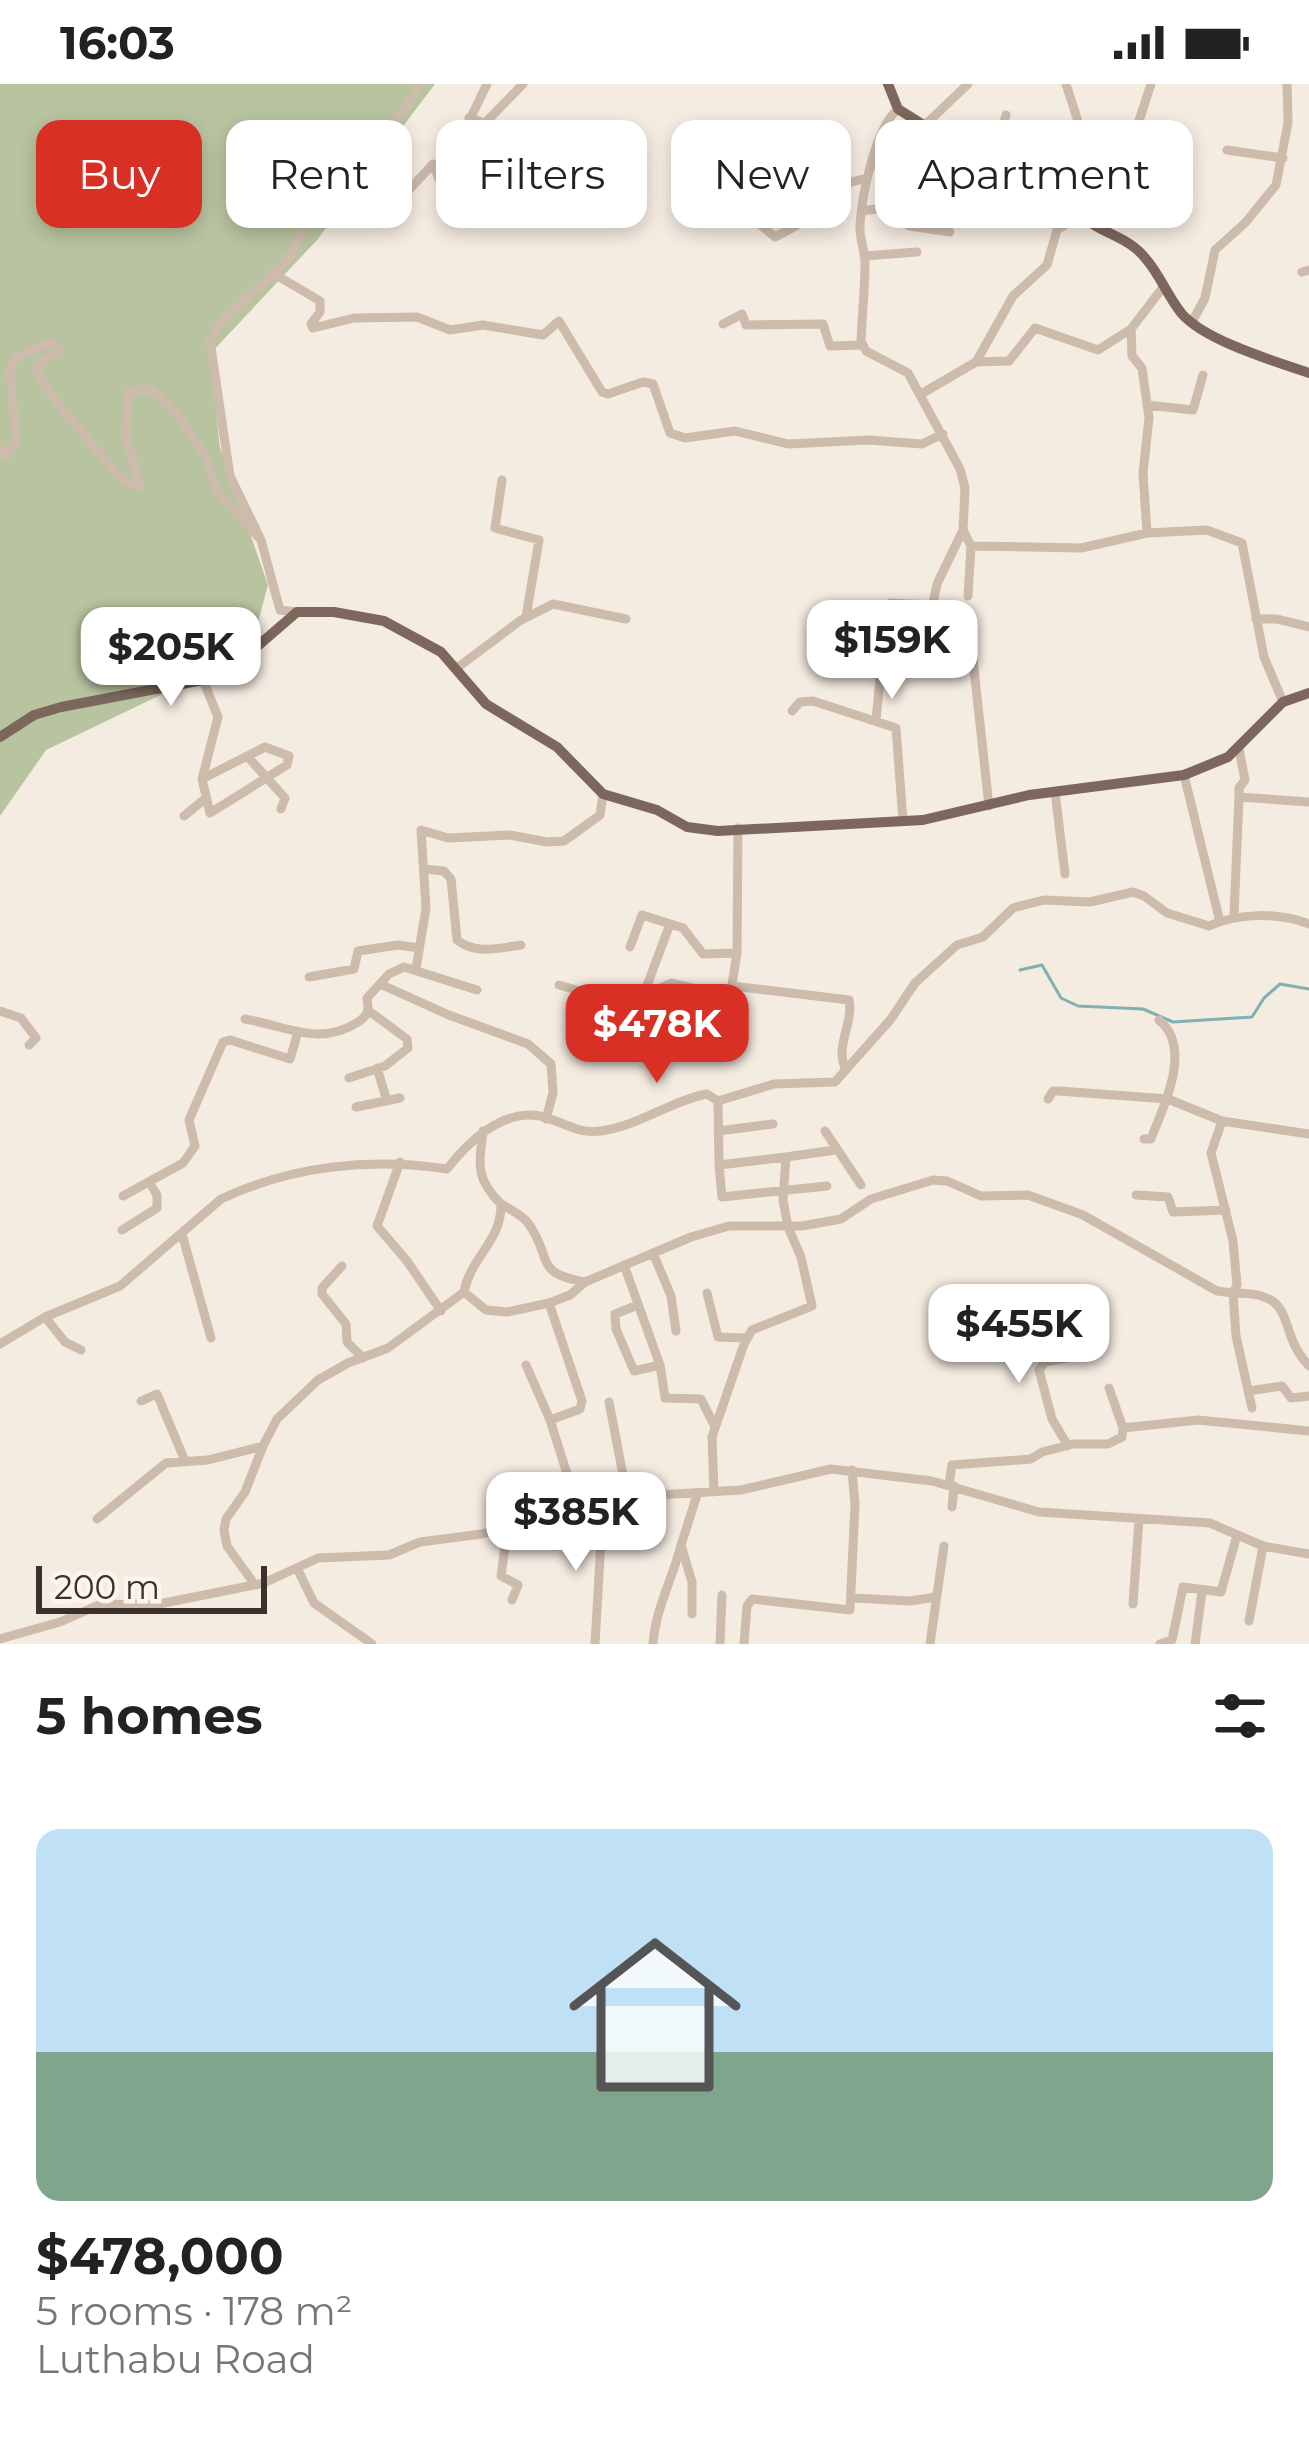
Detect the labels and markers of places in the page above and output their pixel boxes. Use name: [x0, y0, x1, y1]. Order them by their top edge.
pin: $159K: [808, 600, 976, 702]
pin: $205K: [87, 607, 255, 709]
pin: $478K: [573, 984, 741, 1086]
pin: $455K: [935, 1284, 1103, 1386]
pin: $385K: [492, 1472, 660, 1574]

